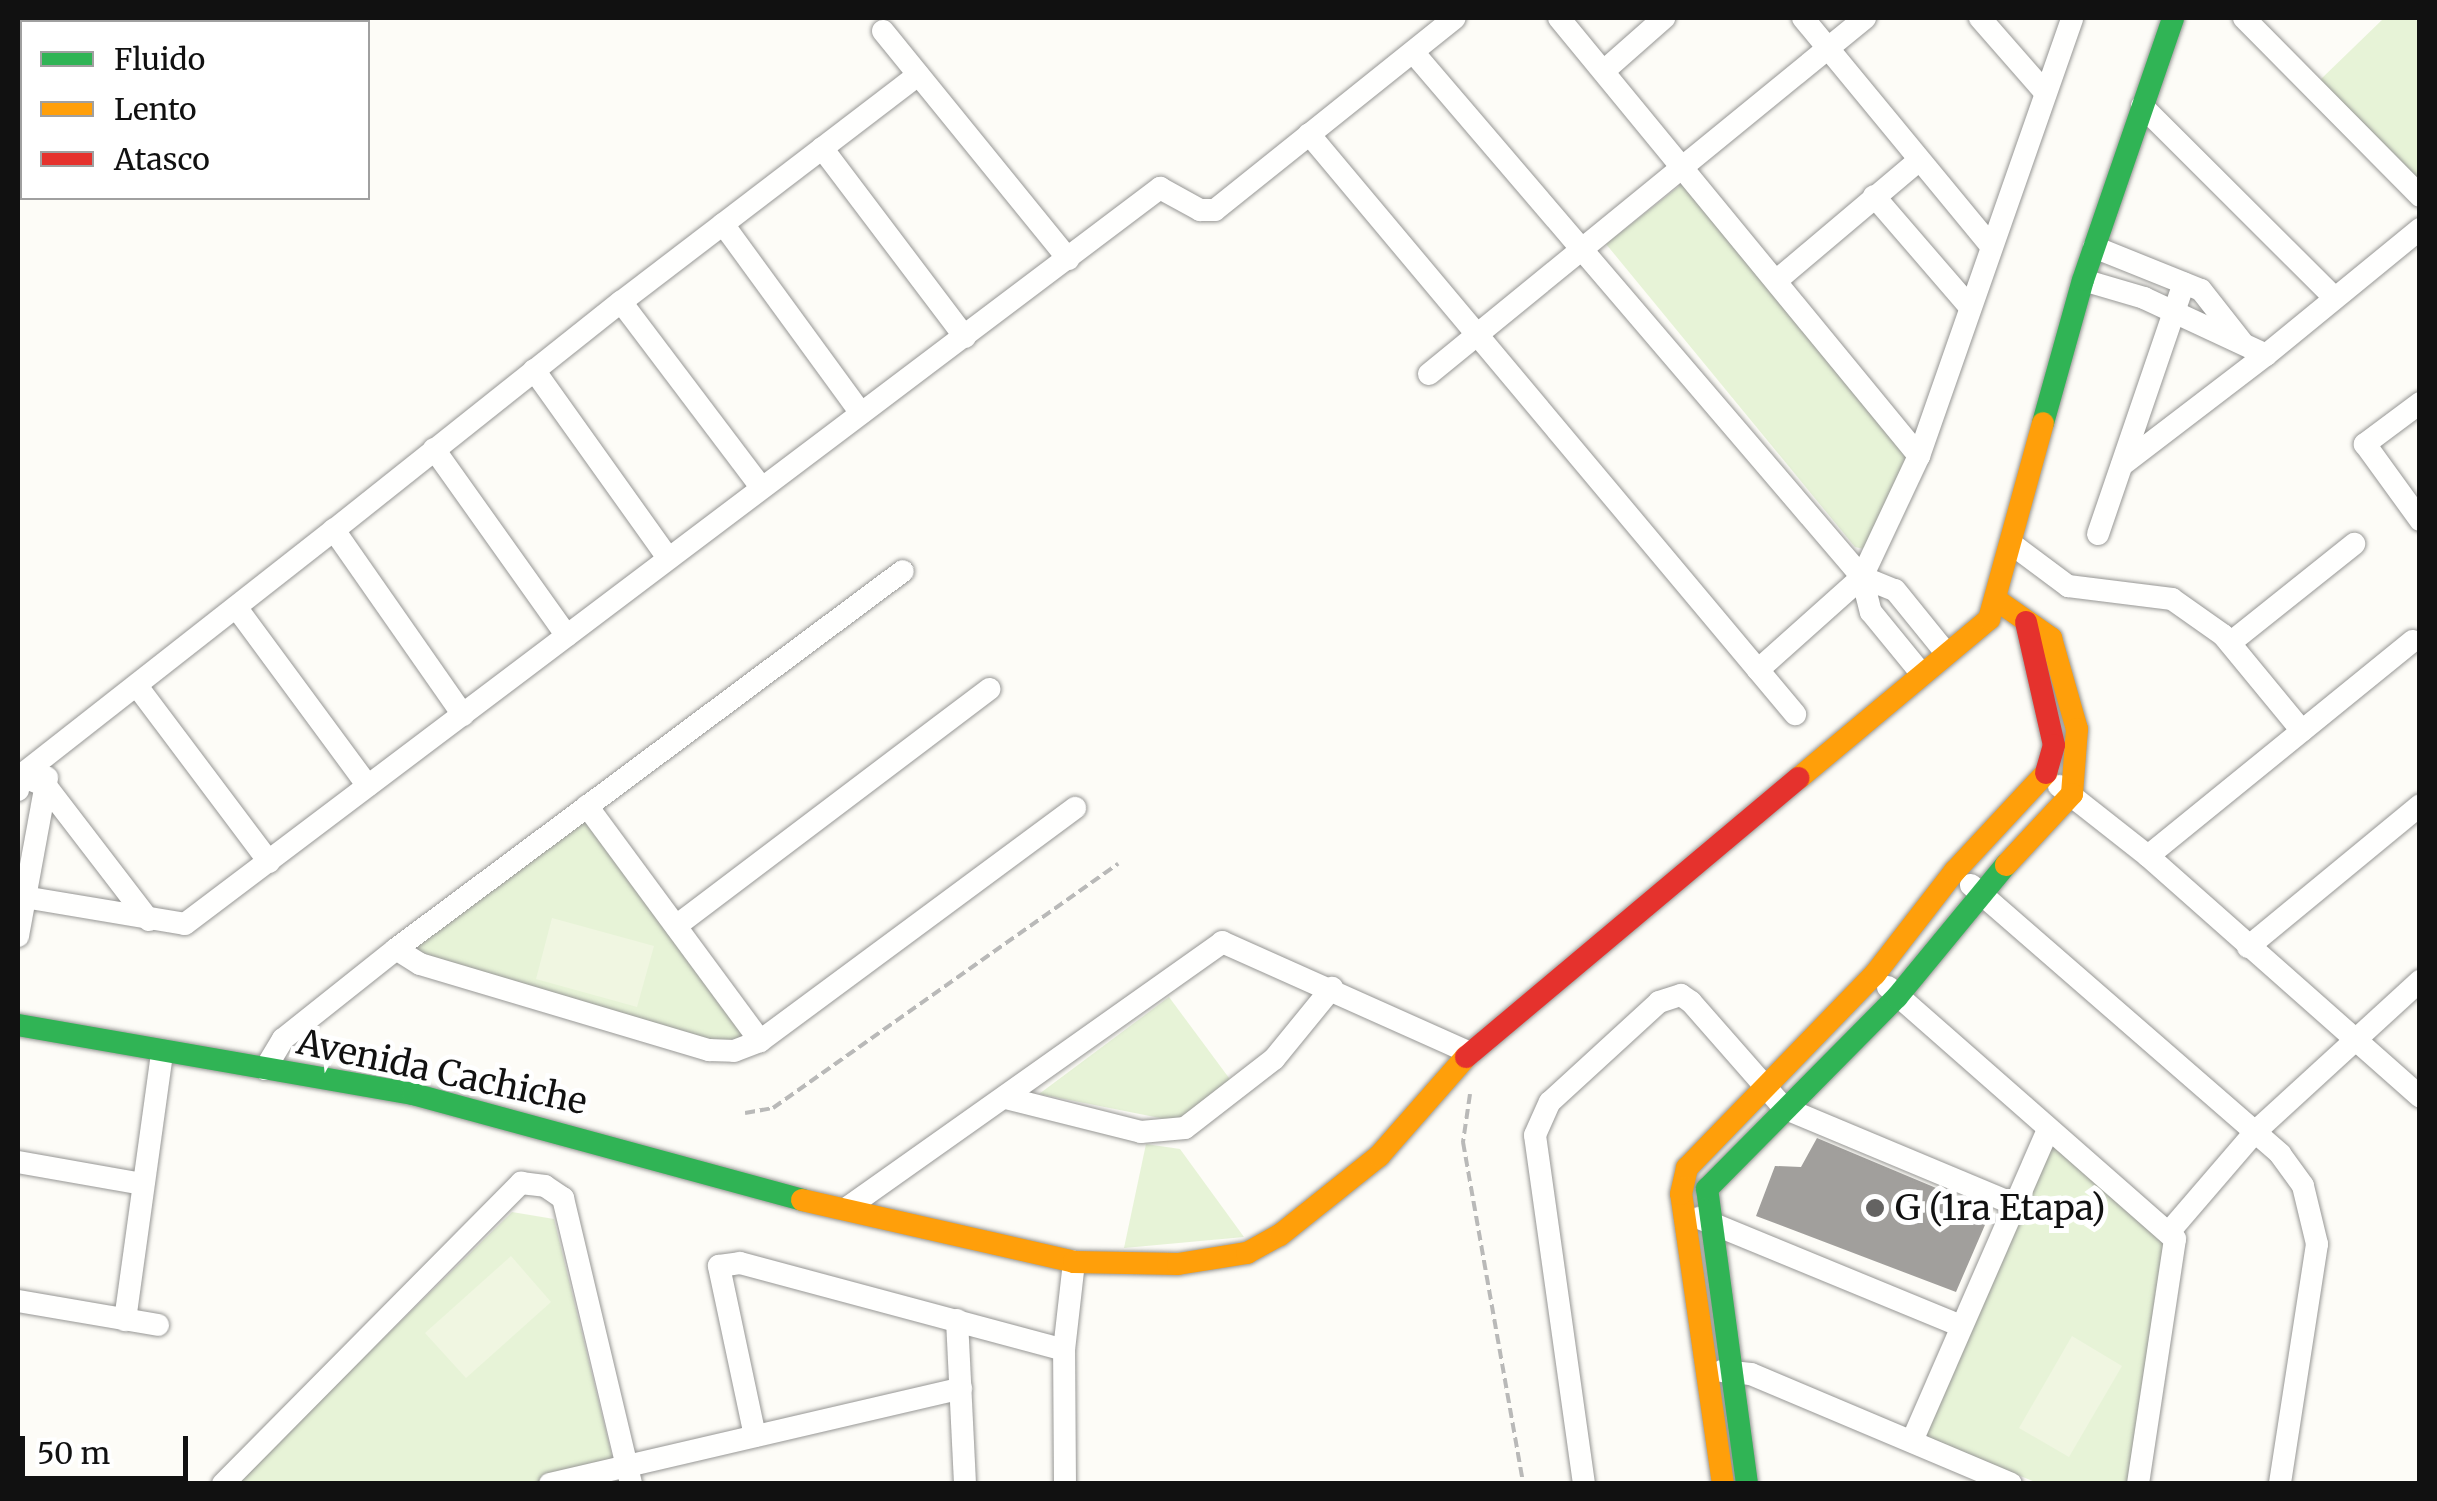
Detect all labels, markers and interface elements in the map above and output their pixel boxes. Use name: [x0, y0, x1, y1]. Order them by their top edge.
legend: [20, 20, 370, 200]
text: Fluido: [114, 40, 205, 78]
text: Lento: [114, 90, 197, 128]
text: Atasco: [114, 140, 210, 178]
street label: Avenida Cachiche: [293, 1021, 591, 1123]
place label: G (1ra Etapa): [1895, 1187, 2106, 1229]
marker: G (1ra Etapa): [1864, 1197, 1886, 1219]
scale bar: [25, 1416, 192, 1478]
text: 50 m: [37, 1434, 110, 1472]

